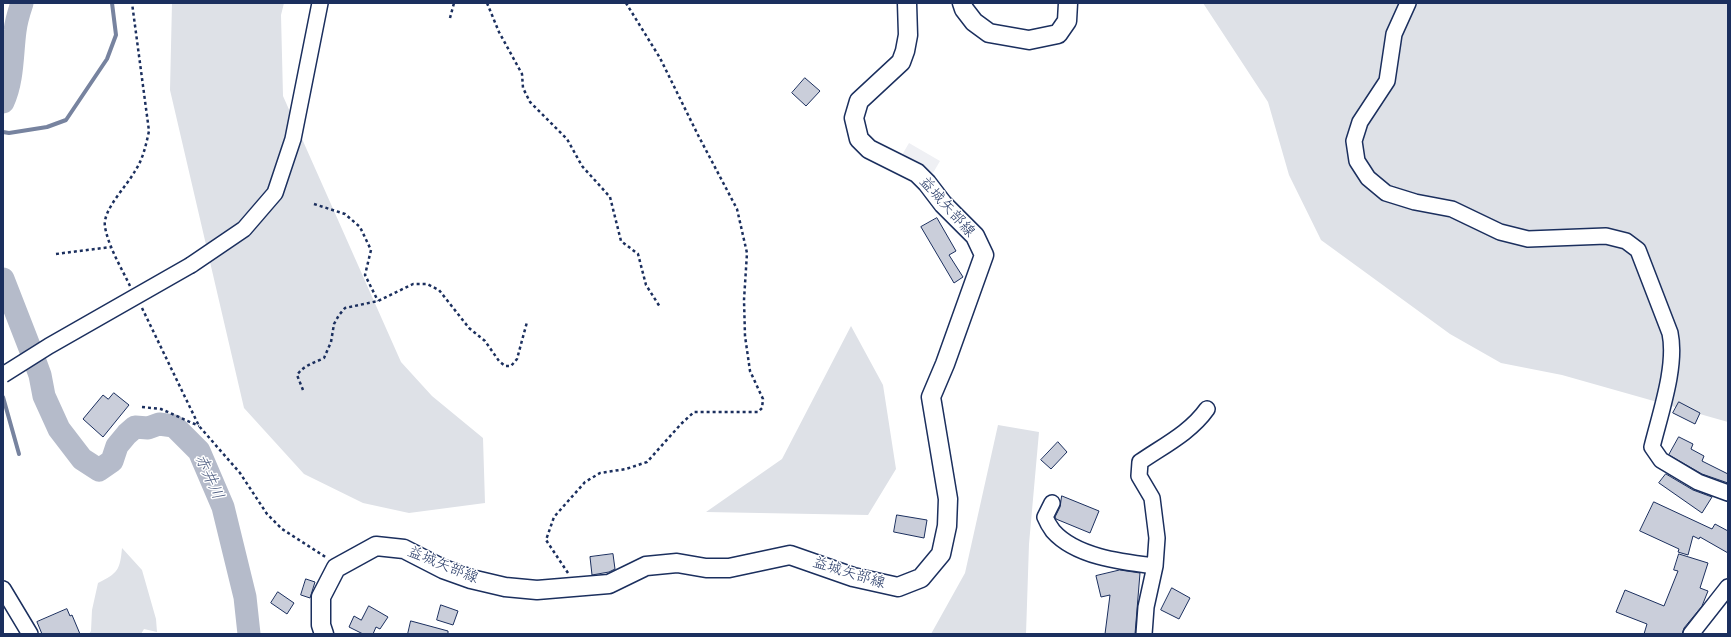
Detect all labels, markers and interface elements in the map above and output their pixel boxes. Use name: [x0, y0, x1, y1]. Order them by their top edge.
street label: 益城矢部線: [915, 173, 979, 241]
water label: 赤井川: [190, 451, 228, 503]
street label: 益城矢部線: [405, 543, 481, 587]
street label: 益城矢部線: [811, 553, 887, 593]

